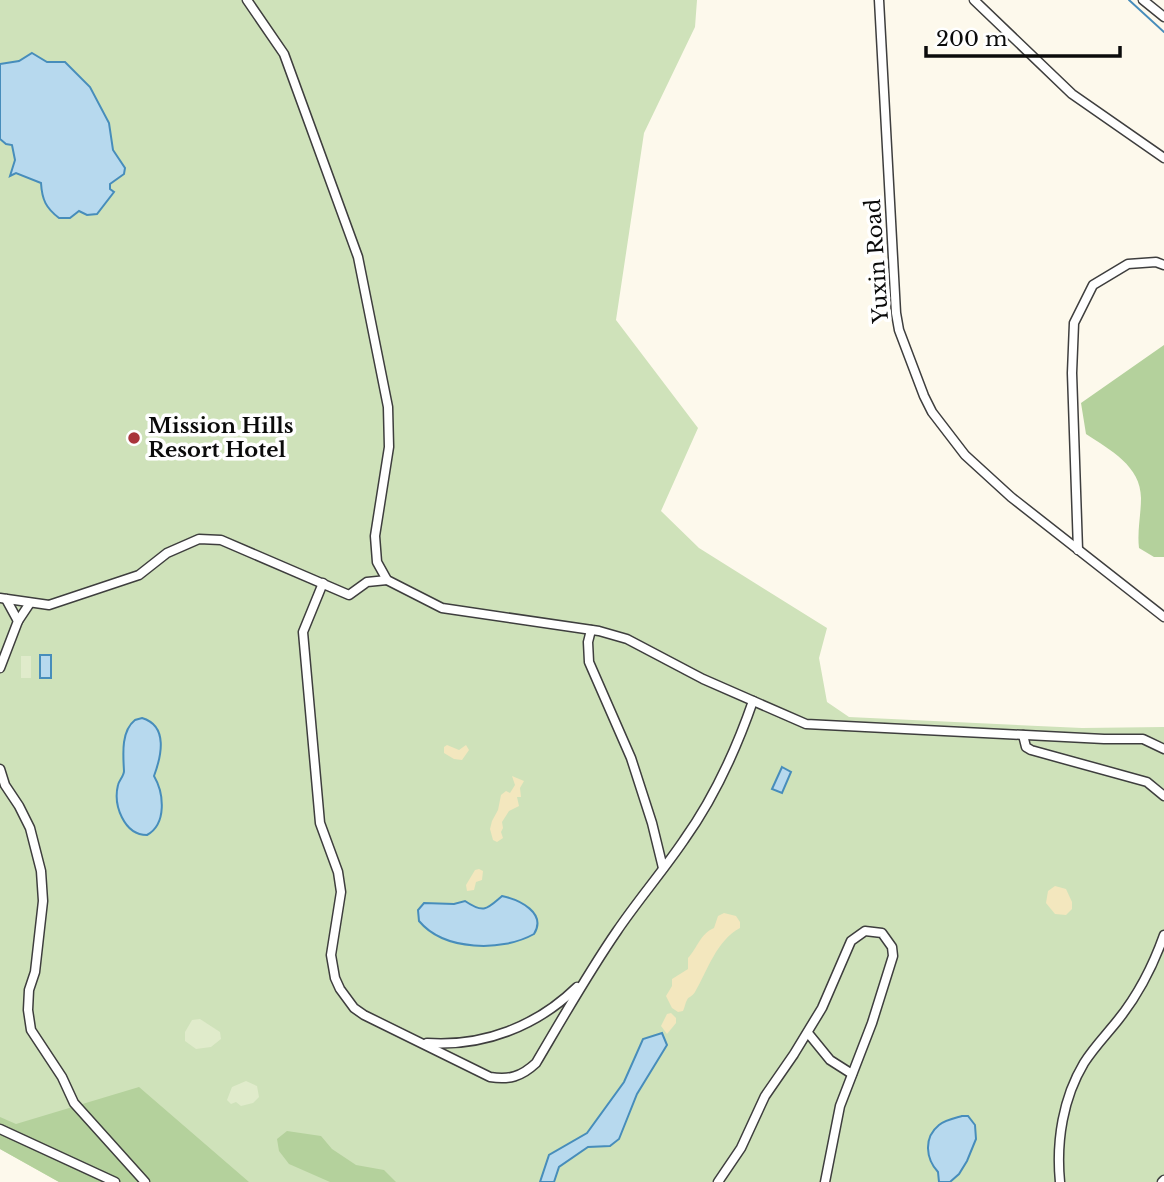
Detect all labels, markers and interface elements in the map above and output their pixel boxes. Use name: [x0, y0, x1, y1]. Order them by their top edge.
scale bar: [926, 14, 1120, 58]
text: 200 m: [936, 26, 1008, 52]
street label: Yuxin Road: [860, 198, 894, 325]
place label: Mission Hills Resort Hotel: [148, 413, 294, 463]
marker: Mission Hills Resort Hotel: [126, 430, 142, 446]

